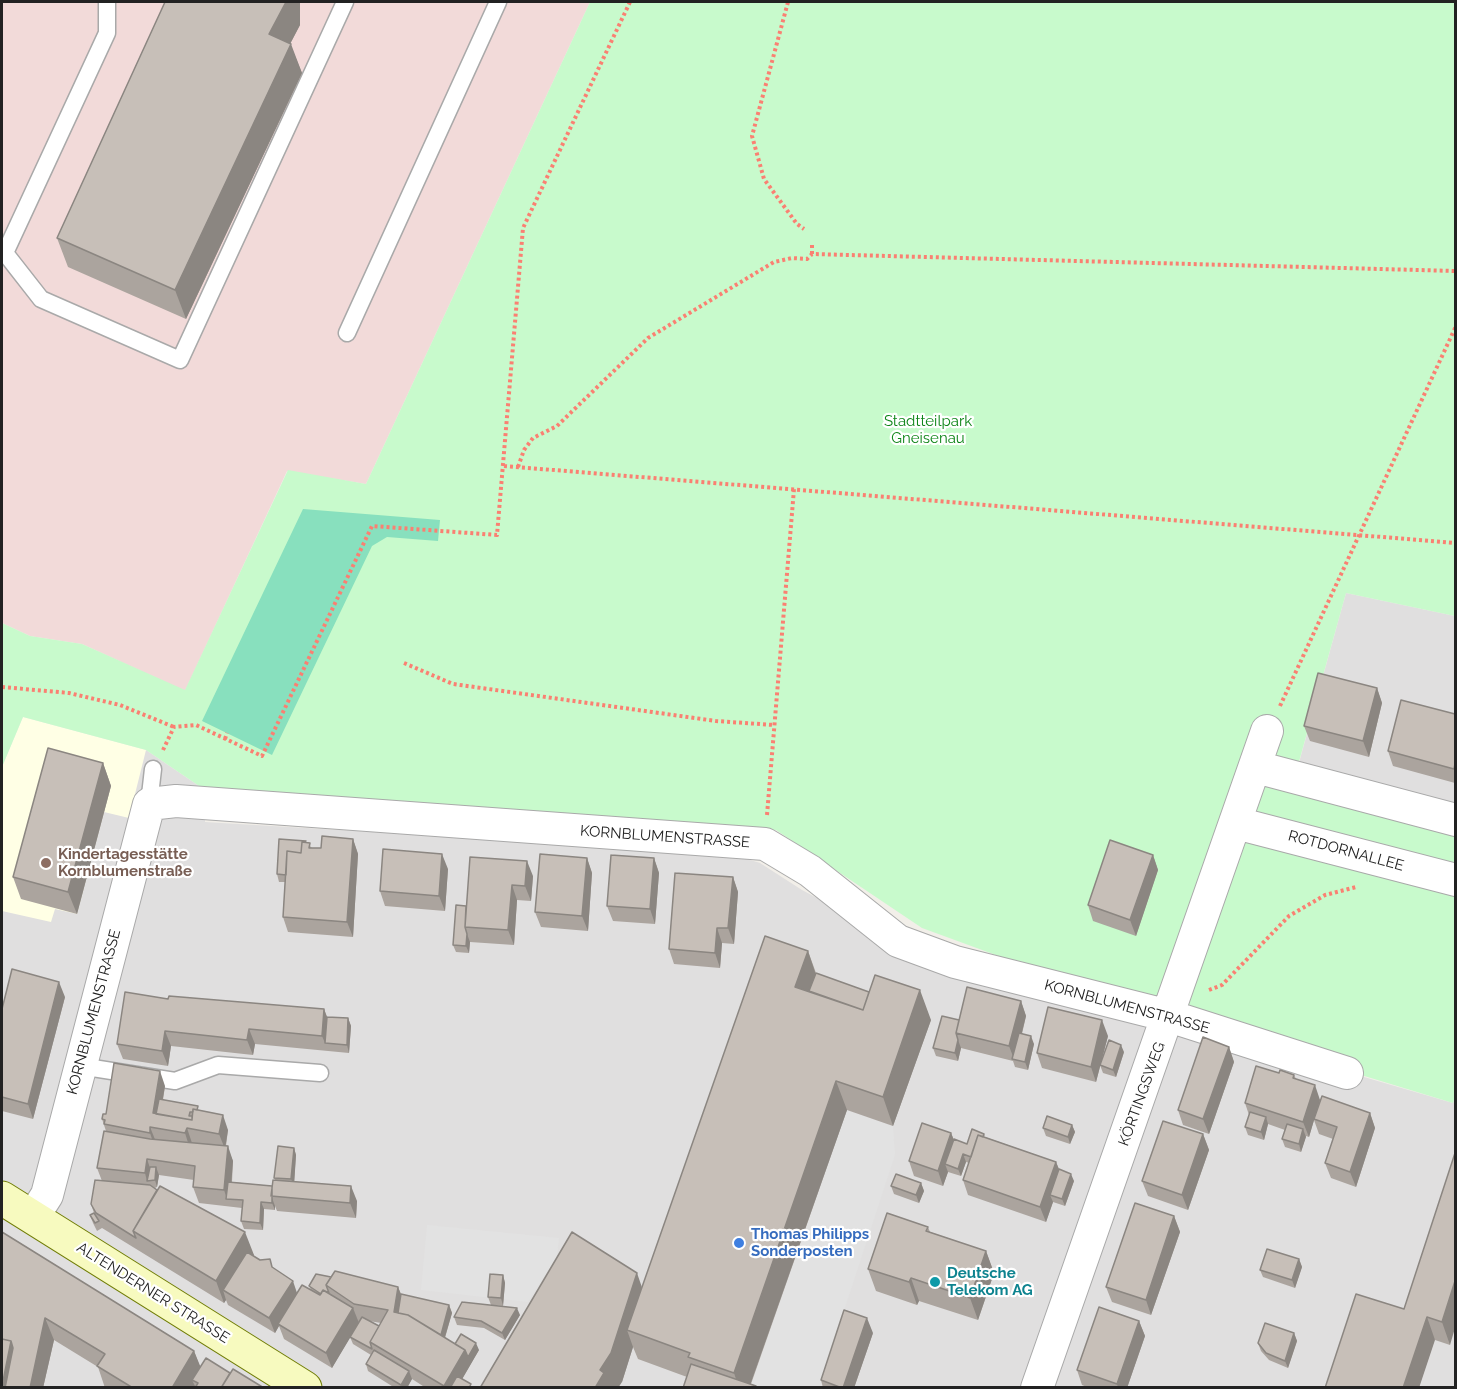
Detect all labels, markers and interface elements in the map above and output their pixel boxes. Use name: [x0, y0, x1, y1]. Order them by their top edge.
park label: Stadtteilpark Gneisenau: [884, 412, 972, 447]
street label: KORNBLUMENSTRASSE: [579, 822, 751, 852]
street label: ROTDORNALLEE: [1286, 827, 1406, 875]
place label: Kindertagesstätte Kornblumenstraße: [58, 845, 192, 880]
marker: Kindertagesstätte Kornblumenstraße: [39, 856, 53, 870]
street label: KORNBLUMENSTRASSE: [63, 927, 125, 1097]
street label: KORNBLUMENSTRASSE: [1042, 976, 1212, 1038]
street label: KÖRTINGSWEG: [1115, 1040, 1169, 1148]
place label: Thomas Philipps Sonderposten: [751, 1225, 869, 1260]
marker: Thomas Philipps Sonderposten: [732, 1236, 746, 1250]
street label: ALTENDERNER STRASSE: [73, 1239, 233, 1347]
place label: Deutsche Telekom AG: [947, 1264, 1033, 1299]
marker: Deutsche Telekom AG: [928, 1275, 942, 1289]

